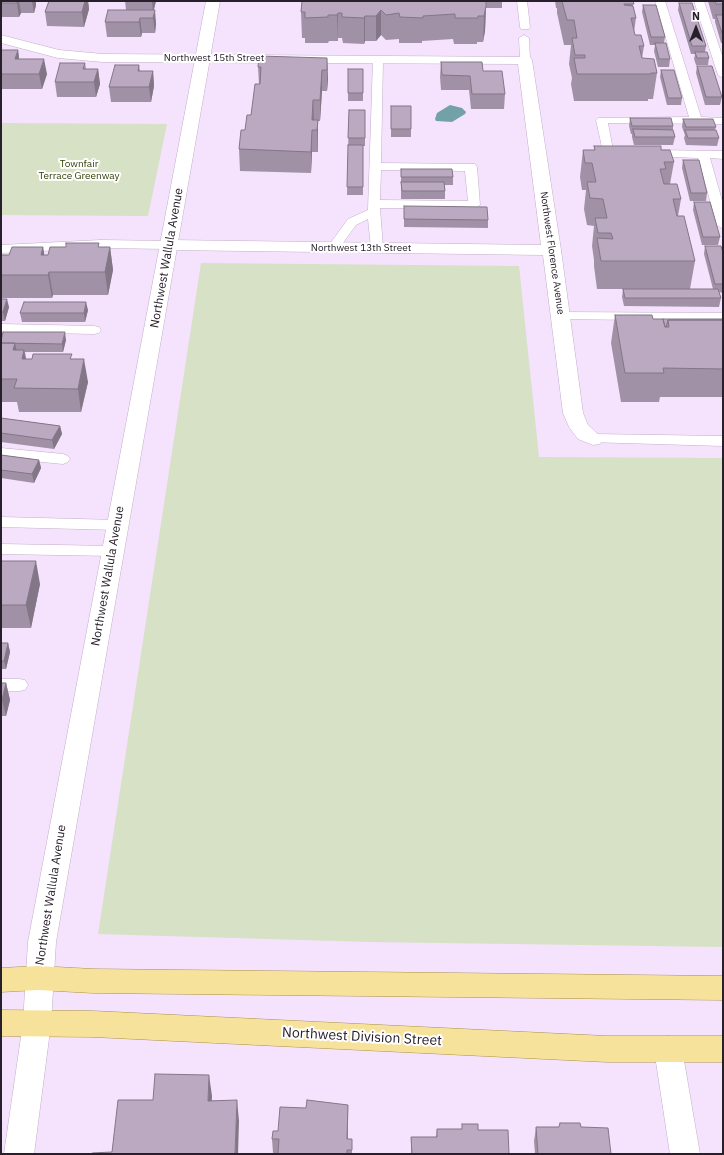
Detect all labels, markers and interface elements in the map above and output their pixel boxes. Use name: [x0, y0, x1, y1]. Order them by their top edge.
north arrow: [676, 8, 716, 48]
text: N: [692, 9, 700, 23]
street label: Northwest 15th Street: [164, 52, 264, 64]
park label: Townfair Terrace Greenway: [38, 158, 120, 182]
street label: Northwest Wallula Avenue: [148, 187, 186, 329]
street label: Northwest Florence Avenue: [537, 191, 567, 315]
street label: Northwest 13th Street: [311, 242, 411, 254]
street label: Northwest Wallula Avenue: [89, 505, 127, 647]
street label: Northwest Wallula Avenue: [33, 824, 69, 966]
street label: Northwest Division Street: [282, 1024, 442, 1050]

